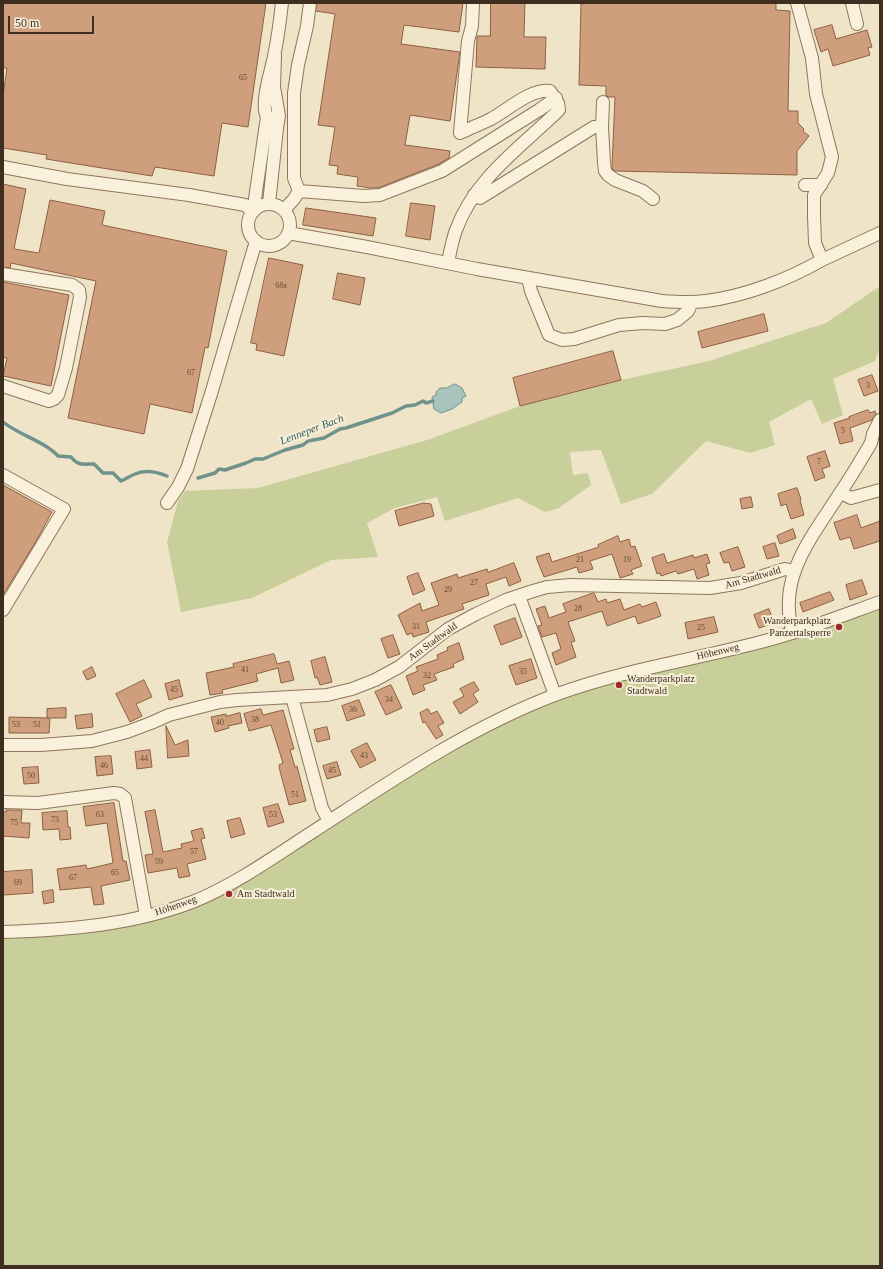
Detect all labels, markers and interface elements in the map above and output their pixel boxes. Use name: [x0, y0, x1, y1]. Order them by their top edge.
scale bar: [10, 8, 96, 34]
text: 50 m: [15, 16, 39, 30]
house number: 65: [239, 73, 247, 83]
house number: 68a: [275, 281, 287, 291]
house number: 67: [187, 368, 195, 378]
house number: 3: [866, 381, 870, 391]
water label: Lenneper Bach: [278, 412, 346, 448]
house number: 5: [841, 426, 845, 436]
house number: 7: [817, 457, 821, 467]
house number: 21: [576, 555, 584, 565]
house number: 19: [623, 555, 631, 565]
street label: Am Stadtwald: [724, 564, 782, 592]
house number: 27: [470, 578, 478, 588]
house number: 29: [444, 585, 452, 595]
house number: 28: [574, 604, 582, 614]
place label: Wanderparkplatz Panzertalsperre: [763, 615, 831, 638]
street label: Am Stadtwald: [406, 620, 460, 664]
house number: 31: [412, 622, 420, 632]
marker: Wanderparkplatz Panzertalsperre: [834, 622, 844, 632]
house number: 25: [697, 623, 705, 633]
street label: Höhenweg: [696, 641, 740, 663]
house number: 41: [241, 665, 249, 675]
house number: 35: [519, 667, 527, 677]
house number: 32: [423, 671, 431, 681]
place label: Wanderparkplatz Stadtwald: [627, 673, 695, 696]
marker: Wanderparkplatz Stadtwald: [614, 680, 624, 690]
house number: 45: [170, 685, 178, 695]
house number: 34: [385, 695, 393, 705]
house number: 36: [349, 705, 357, 715]
house number: 38: [251, 715, 259, 725]
house number: 40: [216, 718, 224, 728]
house number: 53: [12, 720, 20, 730]
house number: 51: [33, 720, 41, 730]
house number: 43: [360, 751, 368, 761]
house number: 44: [140, 754, 148, 764]
house number: 46: [100, 761, 108, 771]
house number: 45: [328, 766, 336, 776]
house number: 50: [27, 771, 35, 781]
house number: 51: [291, 790, 299, 800]
house number: 63: [96, 810, 104, 820]
house number: 53: [269, 810, 277, 820]
house number: 73: [51, 815, 59, 825]
house number: 75: [10, 818, 18, 828]
house number: 57: [190, 847, 198, 857]
house number: 59: [155, 857, 163, 867]
house number: 65: [111, 868, 119, 878]
house number: 67: [69, 873, 77, 883]
house number: 69: [14, 878, 22, 888]
place label: Am Stadtwald: [237, 888, 294, 900]
marker: Am Stadtwald: [224, 889, 234, 899]
street label: Höhenweg: [154, 893, 198, 919]

